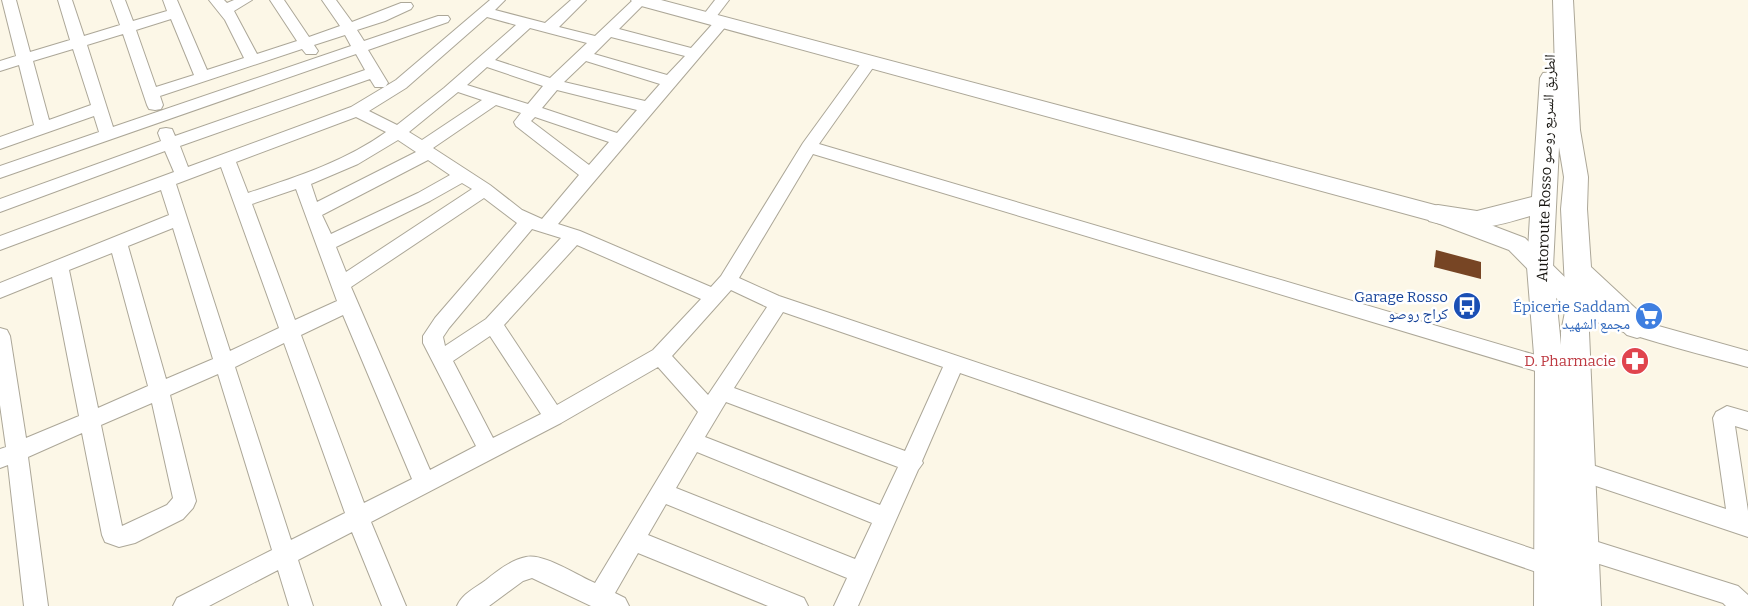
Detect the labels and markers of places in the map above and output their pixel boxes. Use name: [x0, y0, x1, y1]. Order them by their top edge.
place label: Garage Rosso كراج روصو: [1354, 288, 1448, 324]
bus stop icon: Garage Rosso كراج روصو: [1452, 291, 1482, 321]
place label: Épicerie Saddam مجمع الشهيد: [1513, 298, 1631, 334]
supermarket icon: Épicerie Saddam مجمع الشهيد: [1634, 301, 1664, 331]
pharmacy icon: D. Pharmacie: [1620, 346, 1650, 376]
place label: D. Pharmacie: [1524, 352, 1616, 370]

